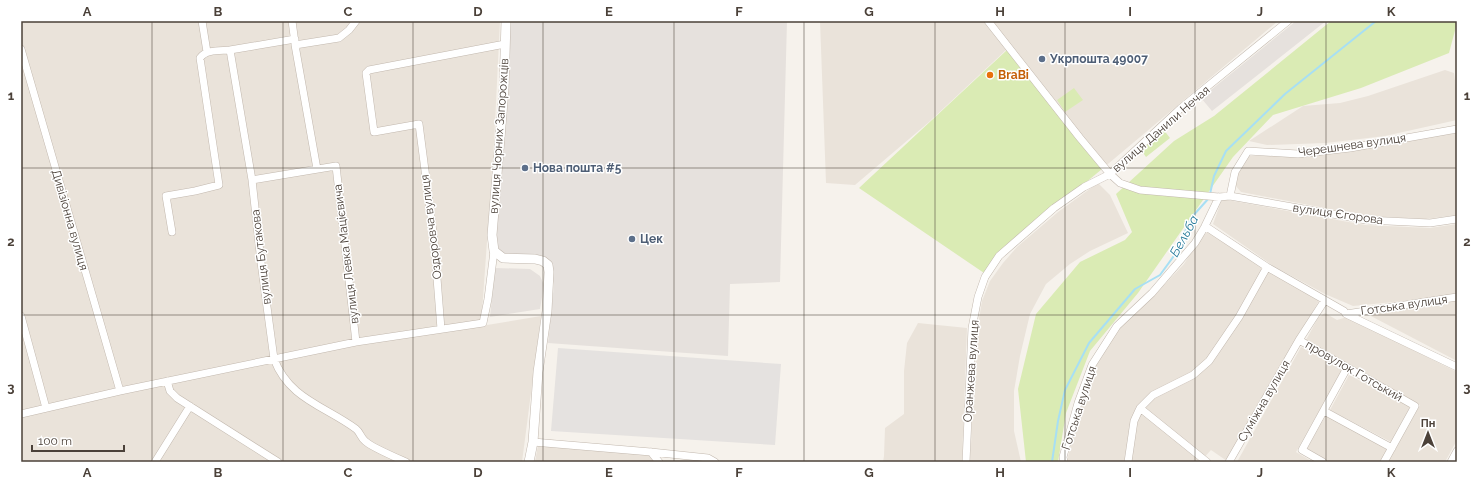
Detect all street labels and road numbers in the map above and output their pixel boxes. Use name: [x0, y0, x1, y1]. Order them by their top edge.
street label: вулиця Чорних Запорожців: [487, 58, 511, 214]
street label: вулиця Данили Нечая: [1109, 83, 1213, 175]
street label: Черешнева вулиця: [1297, 130, 1407, 160]
street label: Дивізіонна вулиця: [49, 168, 91, 272]
street label: Оздоровча вулиця: [418, 174, 444, 280]
street label: вулиця Левка Мацієвича: [330, 183, 362, 325]
street label: вулиця Єгорова: [1292, 201, 1384, 227]
street label: вулиця Бутакова: [248, 209, 274, 305]
street label: Готська вулиця: [1360, 292, 1448, 318]
street label: Оранжева вулиця: [960, 319, 982, 423]
street label: провулок Готський: [1303, 338, 1405, 404]
street label: Суміжна вулиця: [1235, 358, 1293, 444]
street label: Готська вулиця: [1059, 364, 1099, 452]

